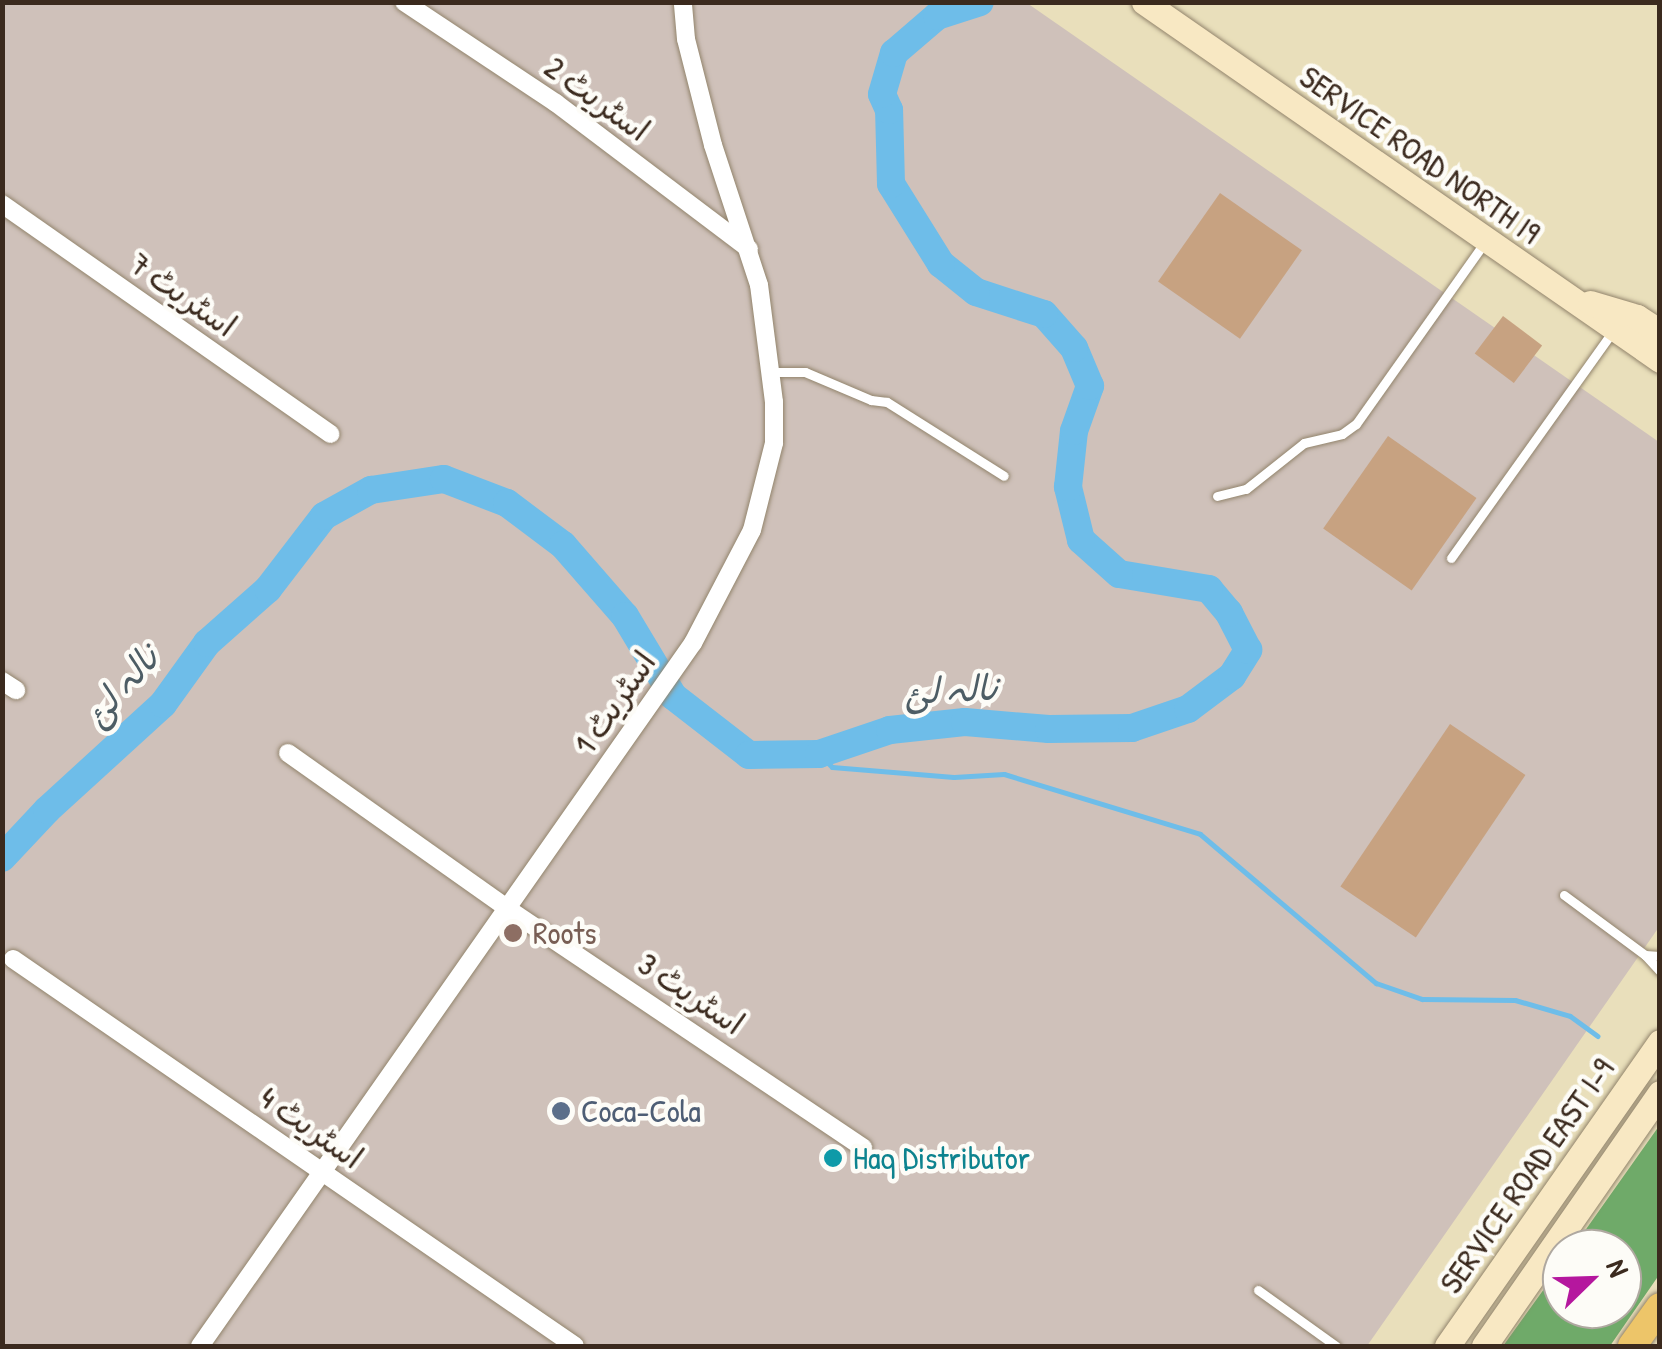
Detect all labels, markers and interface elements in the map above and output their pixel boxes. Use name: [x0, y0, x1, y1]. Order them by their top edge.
street label: اسٹریٹ 2: [537, 48, 657, 150]
street label: SERVICE ROAD NORTH I9: [1293, 58, 1547, 252]
street label: اسٹریٹ 7: [122, 245, 244, 345]
water label: نالہ لئ: [75, 636, 169, 734]
street label: اسٹریٹ 1: [566, 644, 664, 762]
water label: نالہ لئ: [903, 667, 1001, 713]
place label: Roots: [533, 914, 597, 952]
marker: Roots: [502, 922, 524, 944]
street label: اسٹریٹ 3: [631, 945, 751, 1043]
street label: SERVICE ROAD EAST I-9: [1432, 1051, 1622, 1301]
street label: اسٹریٹ 4: [252, 1079, 370, 1177]
place label: Coca-Cola: [581, 1092, 701, 1130]
marker: Coca-Cola: [550, 1100, 572, 1122]
place label: Haq Distributor: [853, 1139, 1030, 1177]
marker: Haq Distributor: [822, 1147, 844, 1169]
north arrow: [1542, 1229, 1642, 1329]
text: N: [1597, 1254, 1638, 1282]

